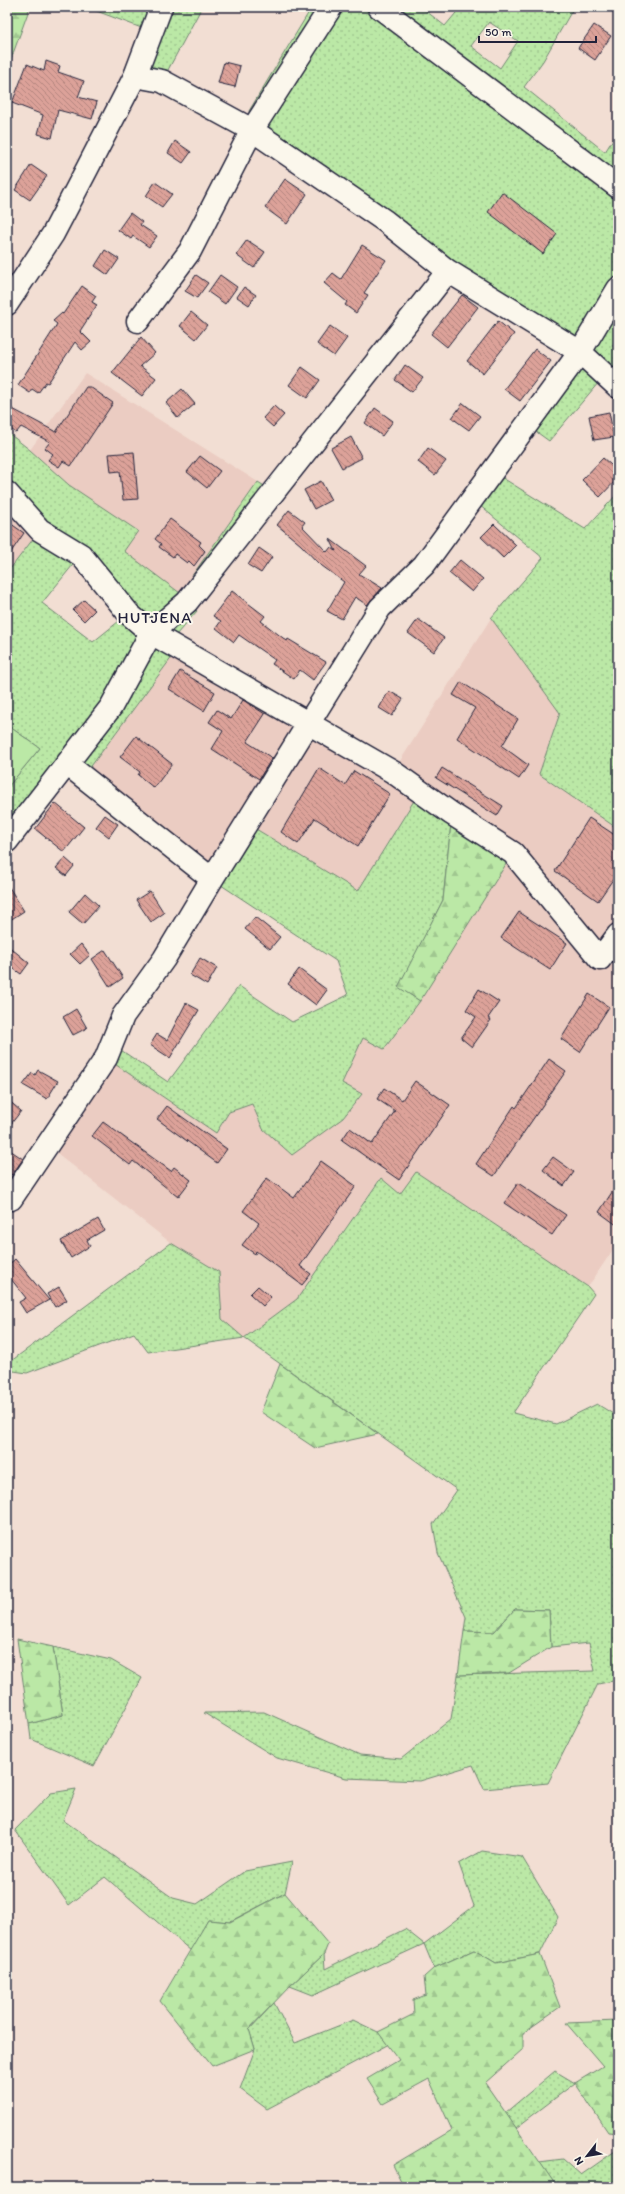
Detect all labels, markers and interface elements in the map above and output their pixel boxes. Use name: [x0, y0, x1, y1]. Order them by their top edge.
scale bar: [479, 18, 596, 44]
text: 50 m: [485, 25, 511, 39]
district label: HUTJENA: [118, 608, 192, 627]
north arrow: [567, 2136, 607, 2176]
text: N: [571, 2154, 586, 2167]

